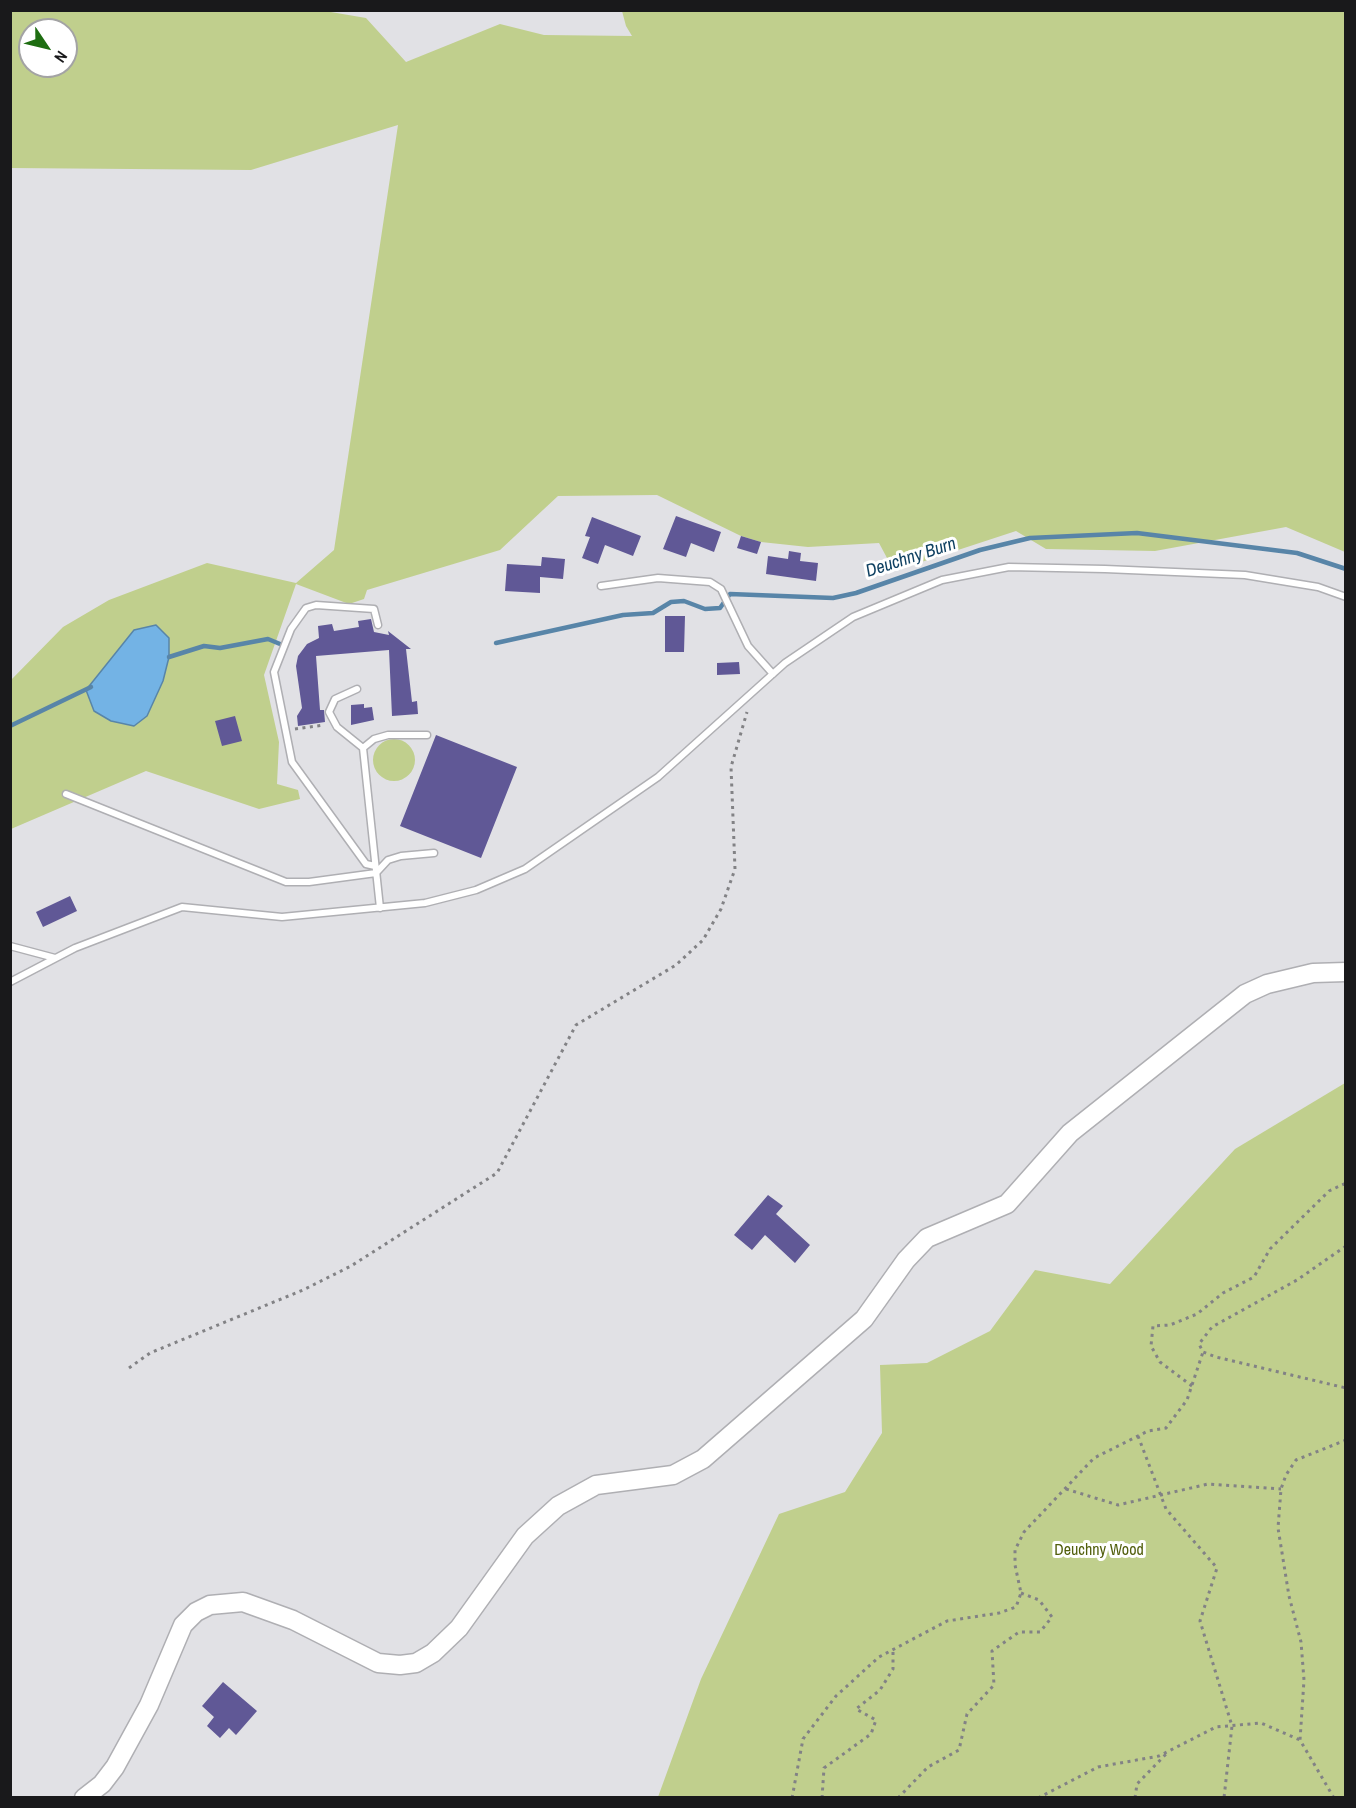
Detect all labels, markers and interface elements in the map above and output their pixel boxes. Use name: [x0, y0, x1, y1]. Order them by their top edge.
north arrow: [18, 18, 78, 78]
text: N: [49, 47, 73, 67]
water label: Deuchny Burn: [863, 533, 959, 583]
park label: Deuchny Wood: [1054, 1541, 1144, 1561]

